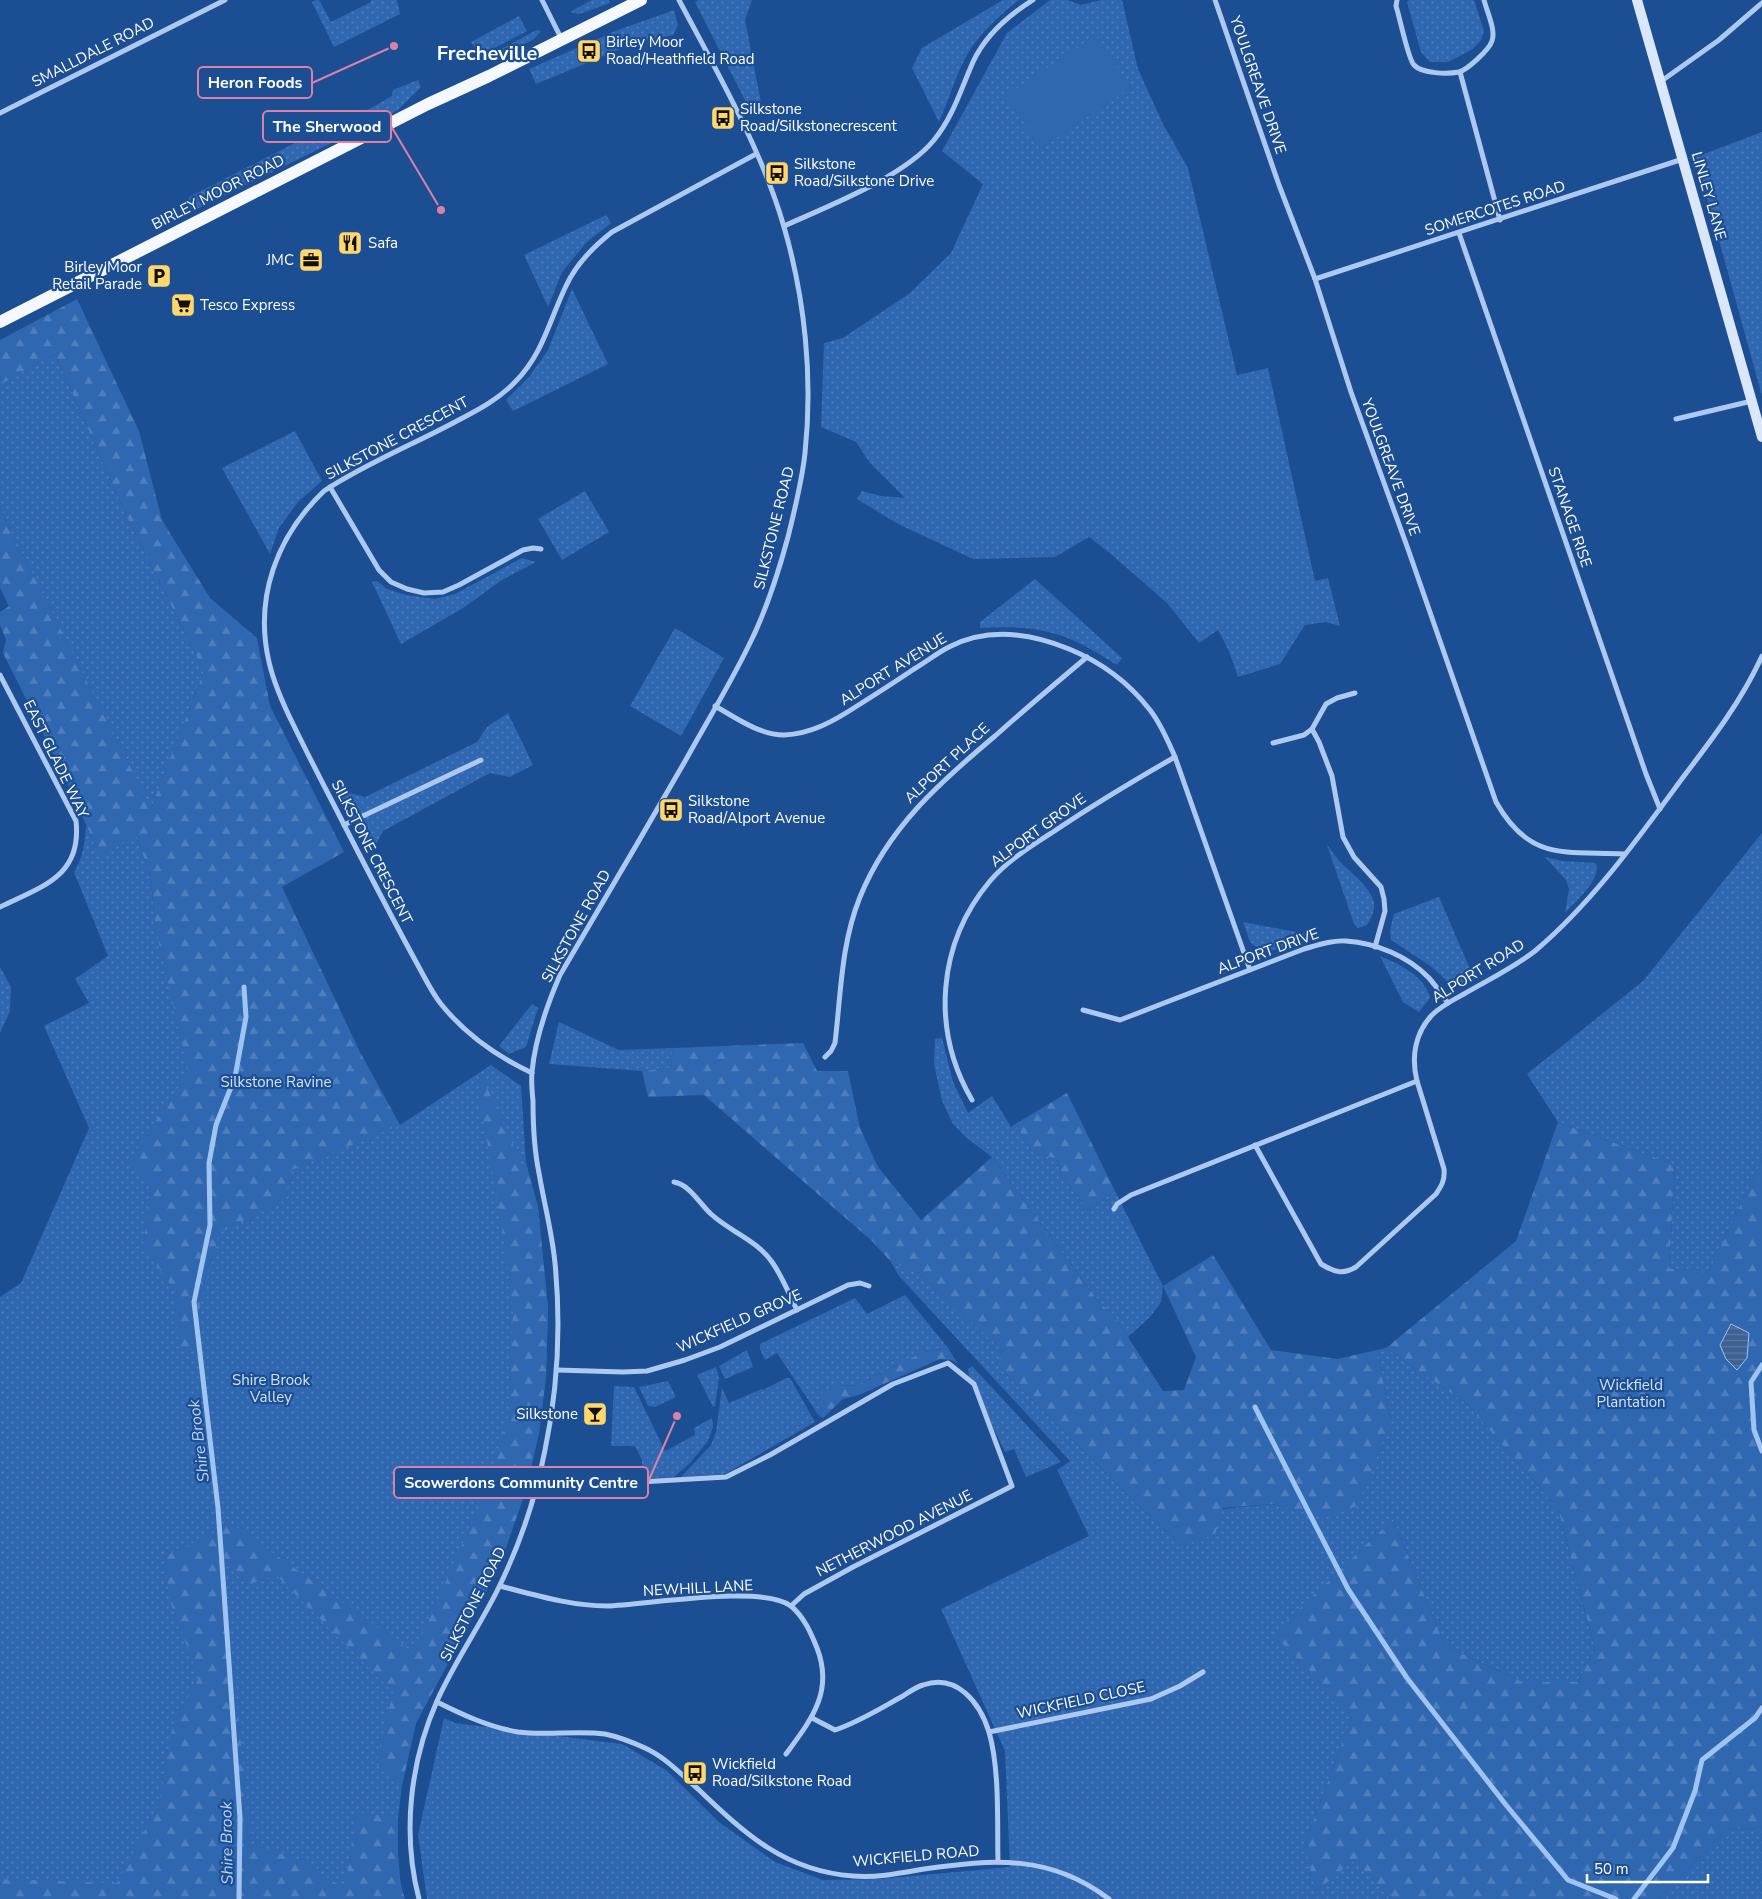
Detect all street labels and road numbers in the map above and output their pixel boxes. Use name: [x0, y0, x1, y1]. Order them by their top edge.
street label: SMALLDALE ROAD: [28, 12, 158, 92]
street label: YOULGREAVE DRIVE: [1225, 12, 1291, 157]
street label: LINLEY LANE: [1687, 149, 1731, 243]
street label: BIRLEY MOOR ROAD: [148, 150, 288, 234]
street label: SOMERCOTES ROAD: [1422, 176, 1568, 240]
street label: SILKSTONE CRESCENT: [322, 392, 472, 484]
street label: YOULGREAVE DRIVE: [1356, 395, 1425, 539]
street label: SILKSTONE ROAD: [749, 464, 799, 592]
street label: STANAGE RISE: [1543, 464, 1597, 570]
street label: ALPORT AVENUE: [836, 628, 950, 710]
street label: EAST GLADE WAY: [19, 697, 94, 822]
street label: ALPORT PLACE: [900, 718, 994, 808]
street label: SILKSTONE CRESCENT: [327, 776, 417, 928]
street label: ALPORT GROVE: [986, 788, 1090, 872]
street label: SILKSTONE ROAD: [537, 866, 615, 986]
street label: ALPORT DRIVE: [1214, 923, 1322, 979]
street label: ALPORT ROAD: [1428, 934, 1528, 1008]
street label: WICKFIELD GROVE: [673, 1284, 805, 1358]
street label: NETHERWOOD AVENUE: [812, 1485, 976, 1581]
street label: SILKSTONE ROAD: [435, 1543, 511, 1665]
street label: NEWHILL LANE: [642, 1575, 754, 1601]
street label: WICKFIELD CLOSE: [1015, 1677, 1147, 1723]
street label: WICKFIELD ROAD: [852, 1840, 980, 1872]

